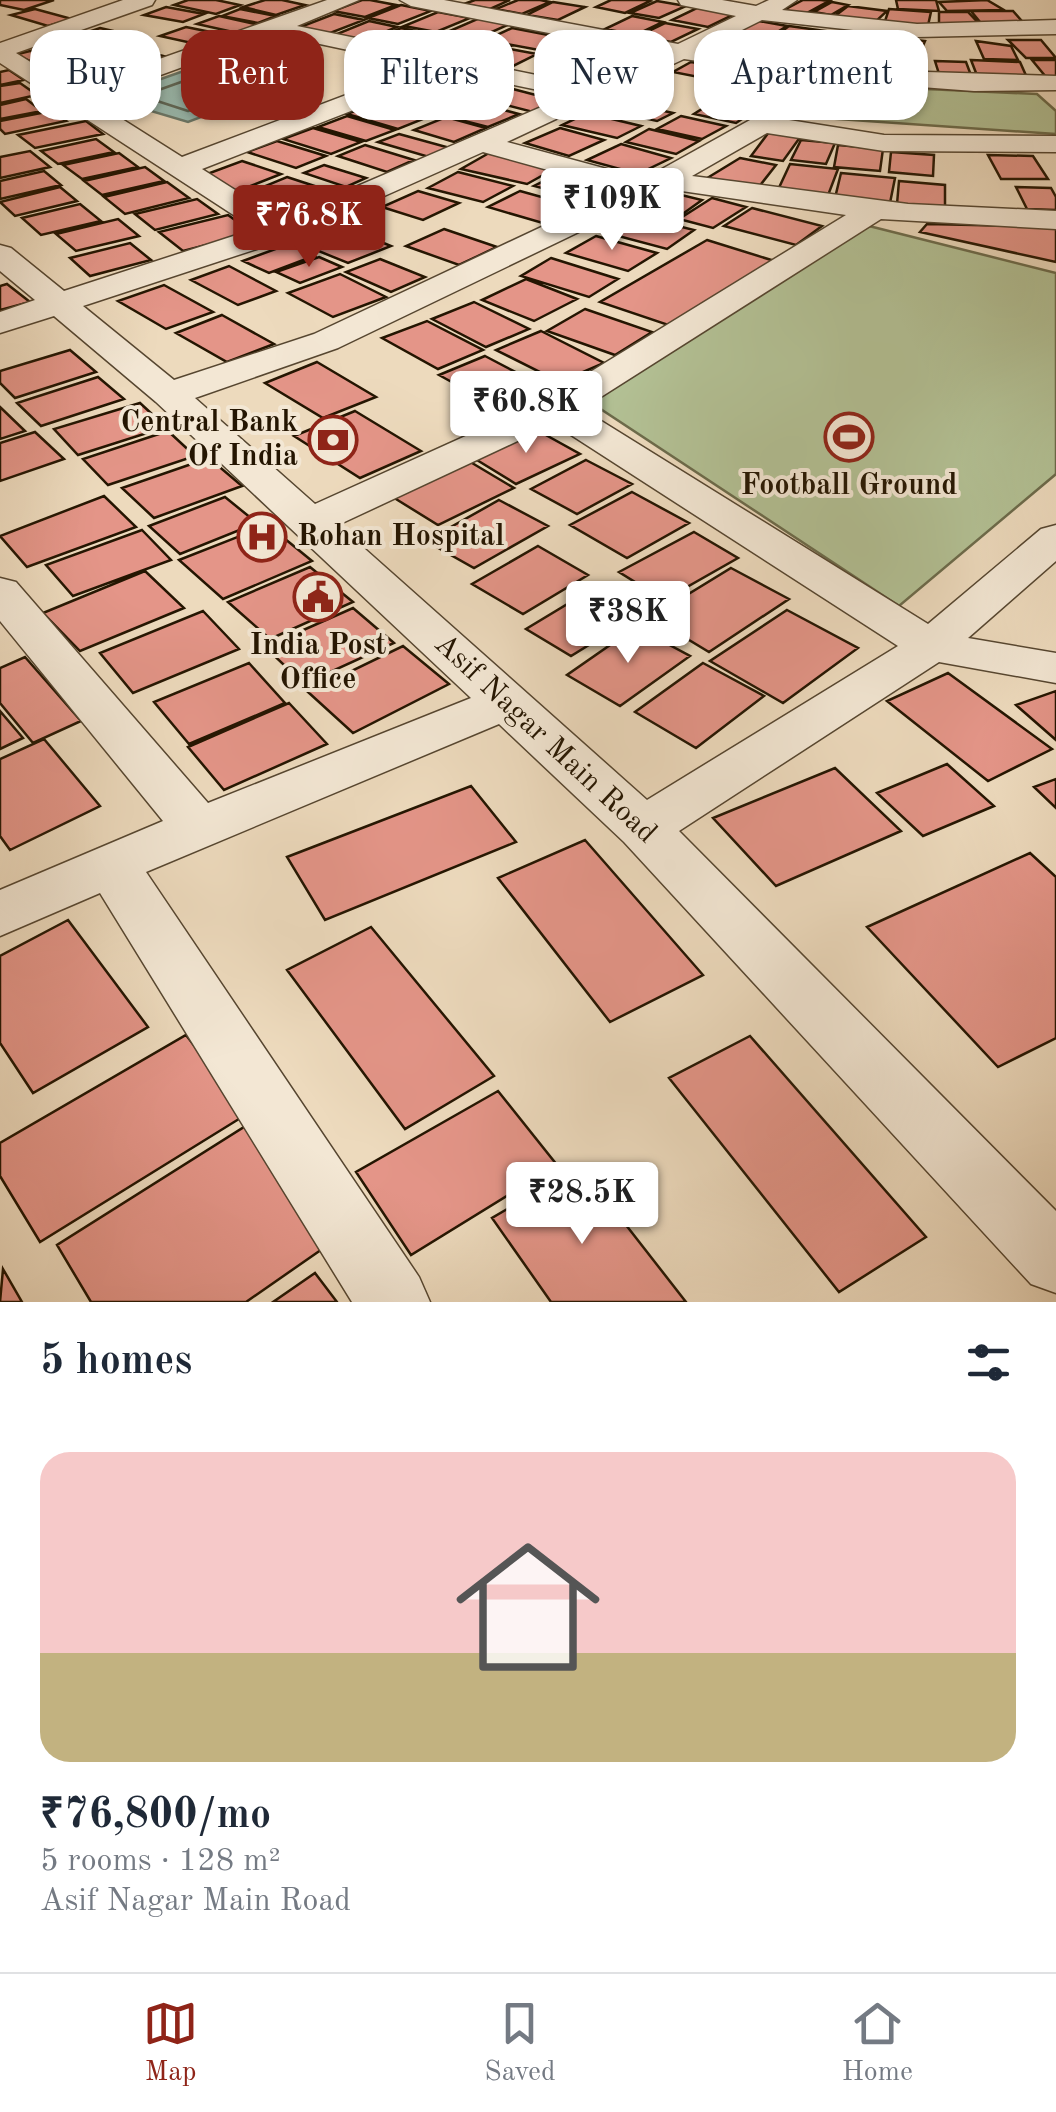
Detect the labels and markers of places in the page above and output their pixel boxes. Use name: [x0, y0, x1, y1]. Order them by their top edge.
pin: ₹109K: [542, 168, 682, 253]
pin: ₹76.8K: [228, 185, 390, 270]
pin: ₹60.8K: [445, 371, 607, 456]
place label: Central Bank Of India: [121, 408, 298, 472]
sports icon: Football Ground: [823, 411, 875, 463]
bank icon: Central Bank Of India: [307, 414, 359, 466]
place label: Football Ground: [741, 471, 957, 501]
hospital icon: Rohan Hospital: [236, 511, 288, 563]
place label: Rohan Hospital: [297, 522, 504, 552]
public building icon: India Post Office: [292, 571, 344, 623]
pin: ₹38K: [569, 581, 687, 666]
place label: India Post Office: [250, 631, 387, 695]
pin: ₹28.5K: [501, 1162, 663, 1247]

